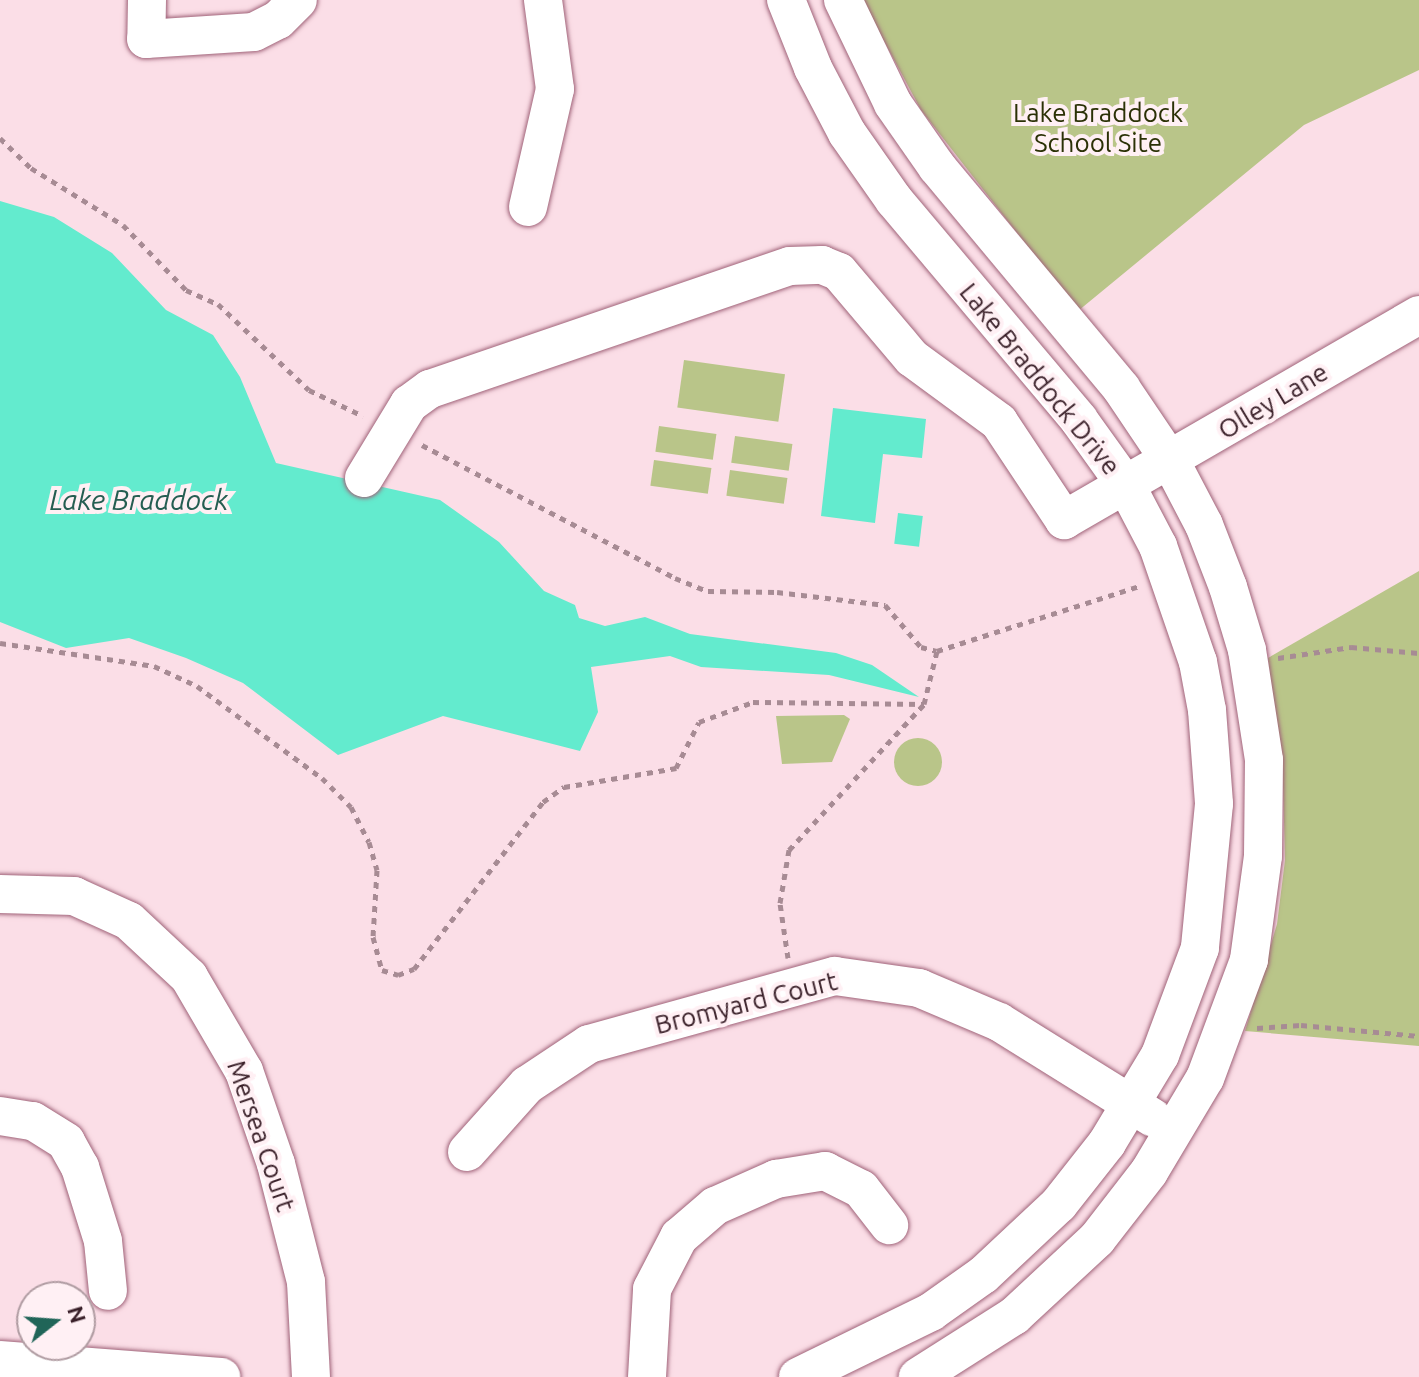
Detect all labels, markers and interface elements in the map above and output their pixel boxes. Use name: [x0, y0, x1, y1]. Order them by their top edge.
park label: Lake Braddock School Site: [1013, 97, 1183, 158]
street label: Lake Braddock Drive: [953, 277, 1127, 481]
street label: Olley Lane: [1212, 356, 1334, 446]
water label: Lake Braddock: [50, 483, 228, 517]
street label: Bromyard Court: [652, 965, 840, 1041]
street label: Mersea Court: [221, 1056, 301, 1216]
north arrow: [16, 1281, 96, 1361]
text: N: [63, 1303, 92, 1326]

